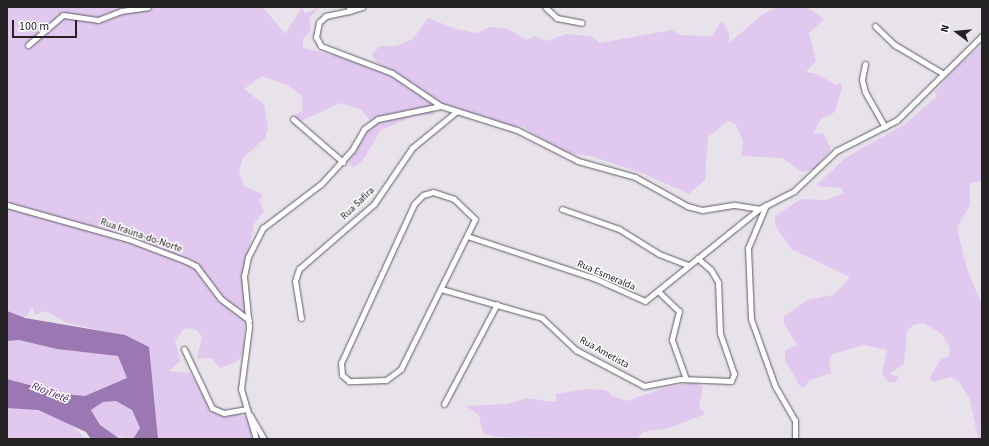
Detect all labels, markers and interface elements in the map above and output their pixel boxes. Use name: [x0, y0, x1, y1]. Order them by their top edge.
scale bar: [14, 12, 79, 38]
north arrow: [937, 12, 977, 52]
text: 100 m: [19, 18, 49, 35]
text: N: [937, 23, 953, 34]
street label: Rua Safira: [339, 185, 377, 223]
street label: Rua Iraúna-do-Norte: [98, 216, 184, 256]
street label: Rua Esmeralda: [575, 258, 637, 294]
street label: Rua Ametista: [577, 334, 631, 372]
water label: Rio Tietê: [30, 380, 70, 406]

